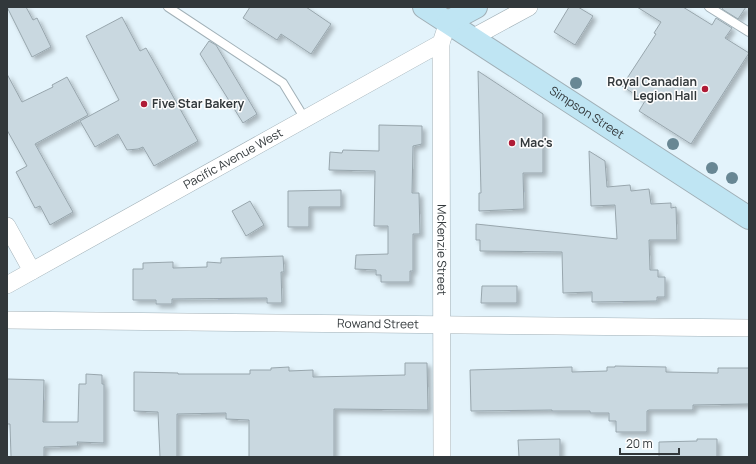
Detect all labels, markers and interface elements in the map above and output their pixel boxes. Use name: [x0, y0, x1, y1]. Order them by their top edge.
place label: Royal Canadian Legion Hall: [607, 73, 697, 104]
street label: Simpson Street: [546, 82, 628, 143]
marker: Royal Canadian Legion Hall: [700, 84, 710, 94]
place label: Five Star Bakery: [152, 95, 244, 112]
marker: Five Star Bakery: [139, 99, 149, 109]
street label: Pacific Avenue West: [180, 124, 286, 193]
place label: Mac's: [520, 134, 553, 151]
marker: Mac's: [507, 138, 517, 148]
street label: McKenzie Street: [433, 204, 451, 296]
street label: Rowand Street: [337, 315, 419, 332]
scale bar: [620, 430, 679, 456]
text: 20 m: [626, 435, 653, 452]

